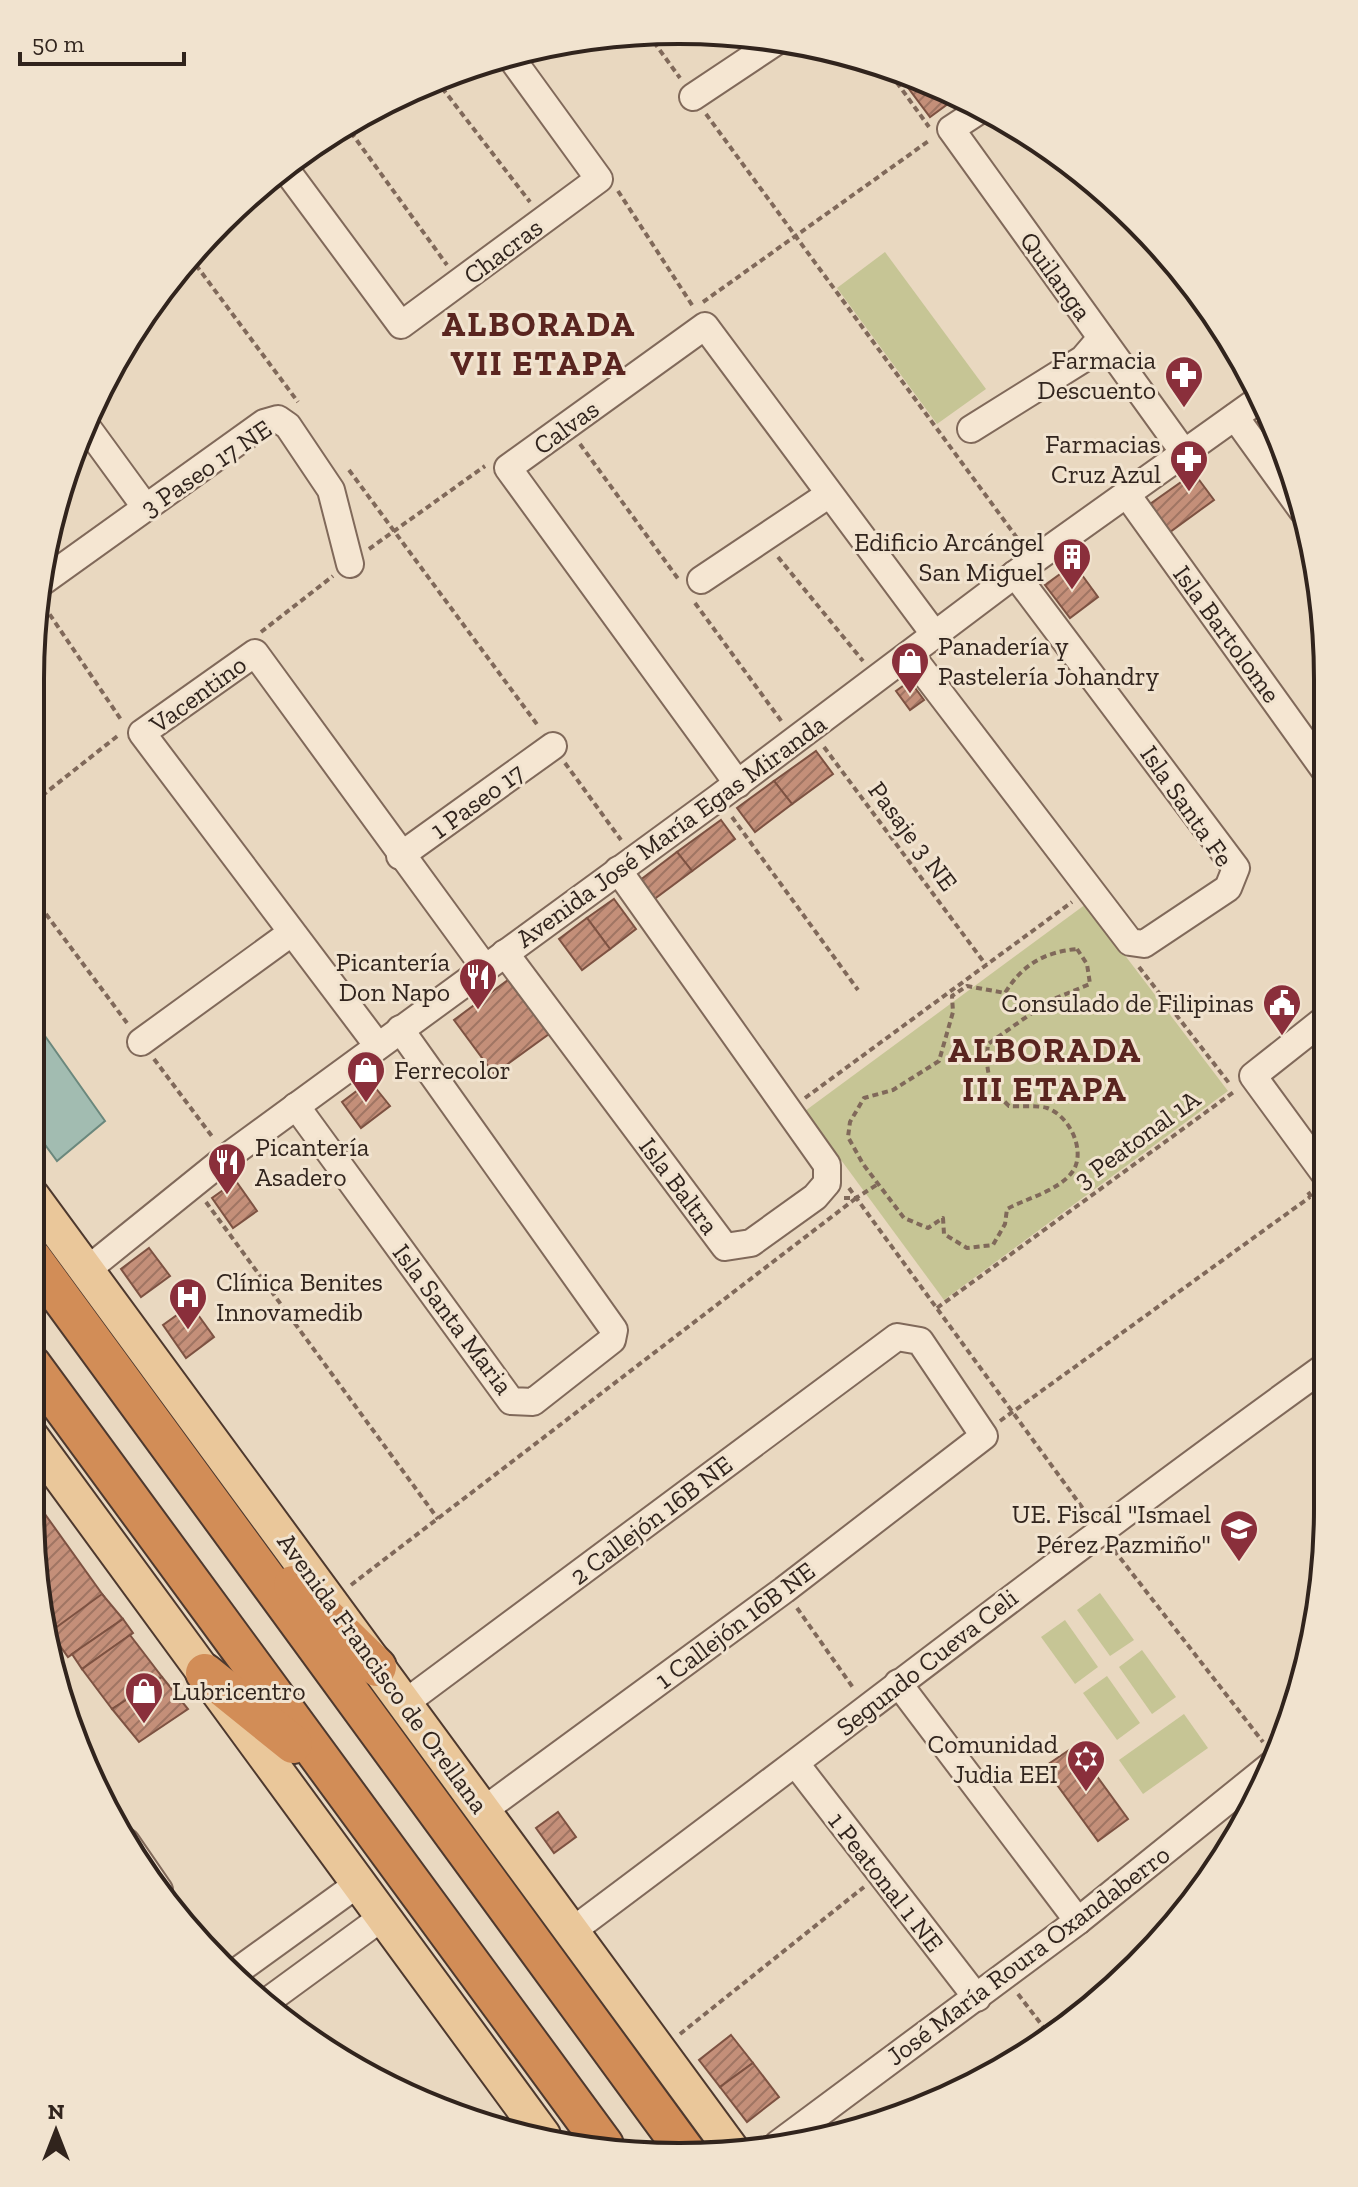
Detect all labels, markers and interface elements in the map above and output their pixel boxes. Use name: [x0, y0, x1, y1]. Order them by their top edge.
scale bar: [20, 16, 184, 66]
text: 50 m: [32, 29, 85, 58]
street label: Chacras: [457, 211, 549, 291]
street label: Quilanga: [1013, 225, 1099, 327]
district label: ALBORADA VII ETAPA: [442, 304, 636, 384]
place label: Farmacia Descuento: [1037, 344, 1156, 406]
pharmacy icon: Farmacia Descuento: [1163, 354, 1205, 409]
street label: Calvas: [527, 393, 605, 461]
street label: 3 Paseo 17 NE: [134, 413, 278, 523]
place label: Farmacias Cruz Azul: [1045, 428, 1161, 490]
pharmacy icon: Farmacias Cruz Azul: [1168, 438, 1210, 493]
place label: Edificio Arcángel San Miguel: [854, 526, 1044, 588]
building icon: Edificio Arcángel San Miguel: [1051, 536, 1093, 591]
street label: Isla Bartolome: [1166, 559, 1288, 709]
place label: Panadería y Pastelería Johandry: [938, 630, 1160, 692]
shop icon: Panadería y Pastelería Johandry: [889, 640, 931, 695]
street label: Vacentino: [142, 648, 253, 740]
street label: Avenida José María Egas Miranda: [510, 707, 833, 954]
street label: Isla Santa Fe: [1134, 739, 1240, 873]
street label: 1 Paseo 17: [424, 756, 530, 846]
street label: Pasaje 3 NE: [861, 775, 965, 897]
place label: Picantería Don Napo: [336, 946, 450, 1008]
restaurant icon: Picantería Don Napo: [457, 956, 499, 1011]
public building icon: Consulado de Filipinas: [1261, 982, 1303, 1037]
place label: Consulado de Filipinas: [1001, 987, 1254, 1019]
district label: ALBORADA III ETAPA: [948, 1030, 1142, 1110]
shop icon: Ferrecolor: [345, 1049, 387, 1104]
place label: Ferrecolor: [394, 1054, 511, 1086]
street label: 3 Peatonal 1A: [1068, 1082, 1207, 1195]
place label: Picantería Asadero: [255, 1131, 370, 1193]
street label: Isla Baltra: [632, 1131, 726, 1241]
restaurant icon: Picantería Asadero: [206, 1141, 248, 1196]
street label: Isla Santa Maria: [386, 1237, 520, 1401]
place label: Clínica Benites Innovamedib: [216, 1266, 383, 1328]
hospital icon: Clínica Benites Innovamedib: [167, 1276, 209, 1331]
street label: 2 Callejón 16B NE: [563, 1448, 739, 1592]
place label: UE. Fiscal "Ismael Pérez Pazmiño": [1012, 1498, 1211, 1560]
school or university icon: UE. Fiscal "Ismael Pérez Pazmiño": [1218, 1508, 1260, 1563]
street label: Avenida Francisco de Orellana: [271, 1527, 496, 1820]
street label: 1 Callejón 16B NE: [649, 1554, 821, 1696]
street label: Segundo Cueva Celi: [830, 1581, 1024, 1743]
shop icon: Lubricentro: [123, 1670, 165, 1725]
place label: Lubricentro: [172, 1675, 306, 1707]
place label: Comunidad Judia EEI: [928, 1728, 1058, 1790]
synagogue icon: Comunidad Judia EEI: [1065, 1738, 1107, 1793]
street label: 1 Peatonal 1 NE: [821, 1806, 951, 1958]
street label: José María Roura Oxandaberro: [880, 1838, 1176, 2072]
north arrow: [16, 2091, 96, 2171]
text: N: [48, 2098, 65, 2125]

